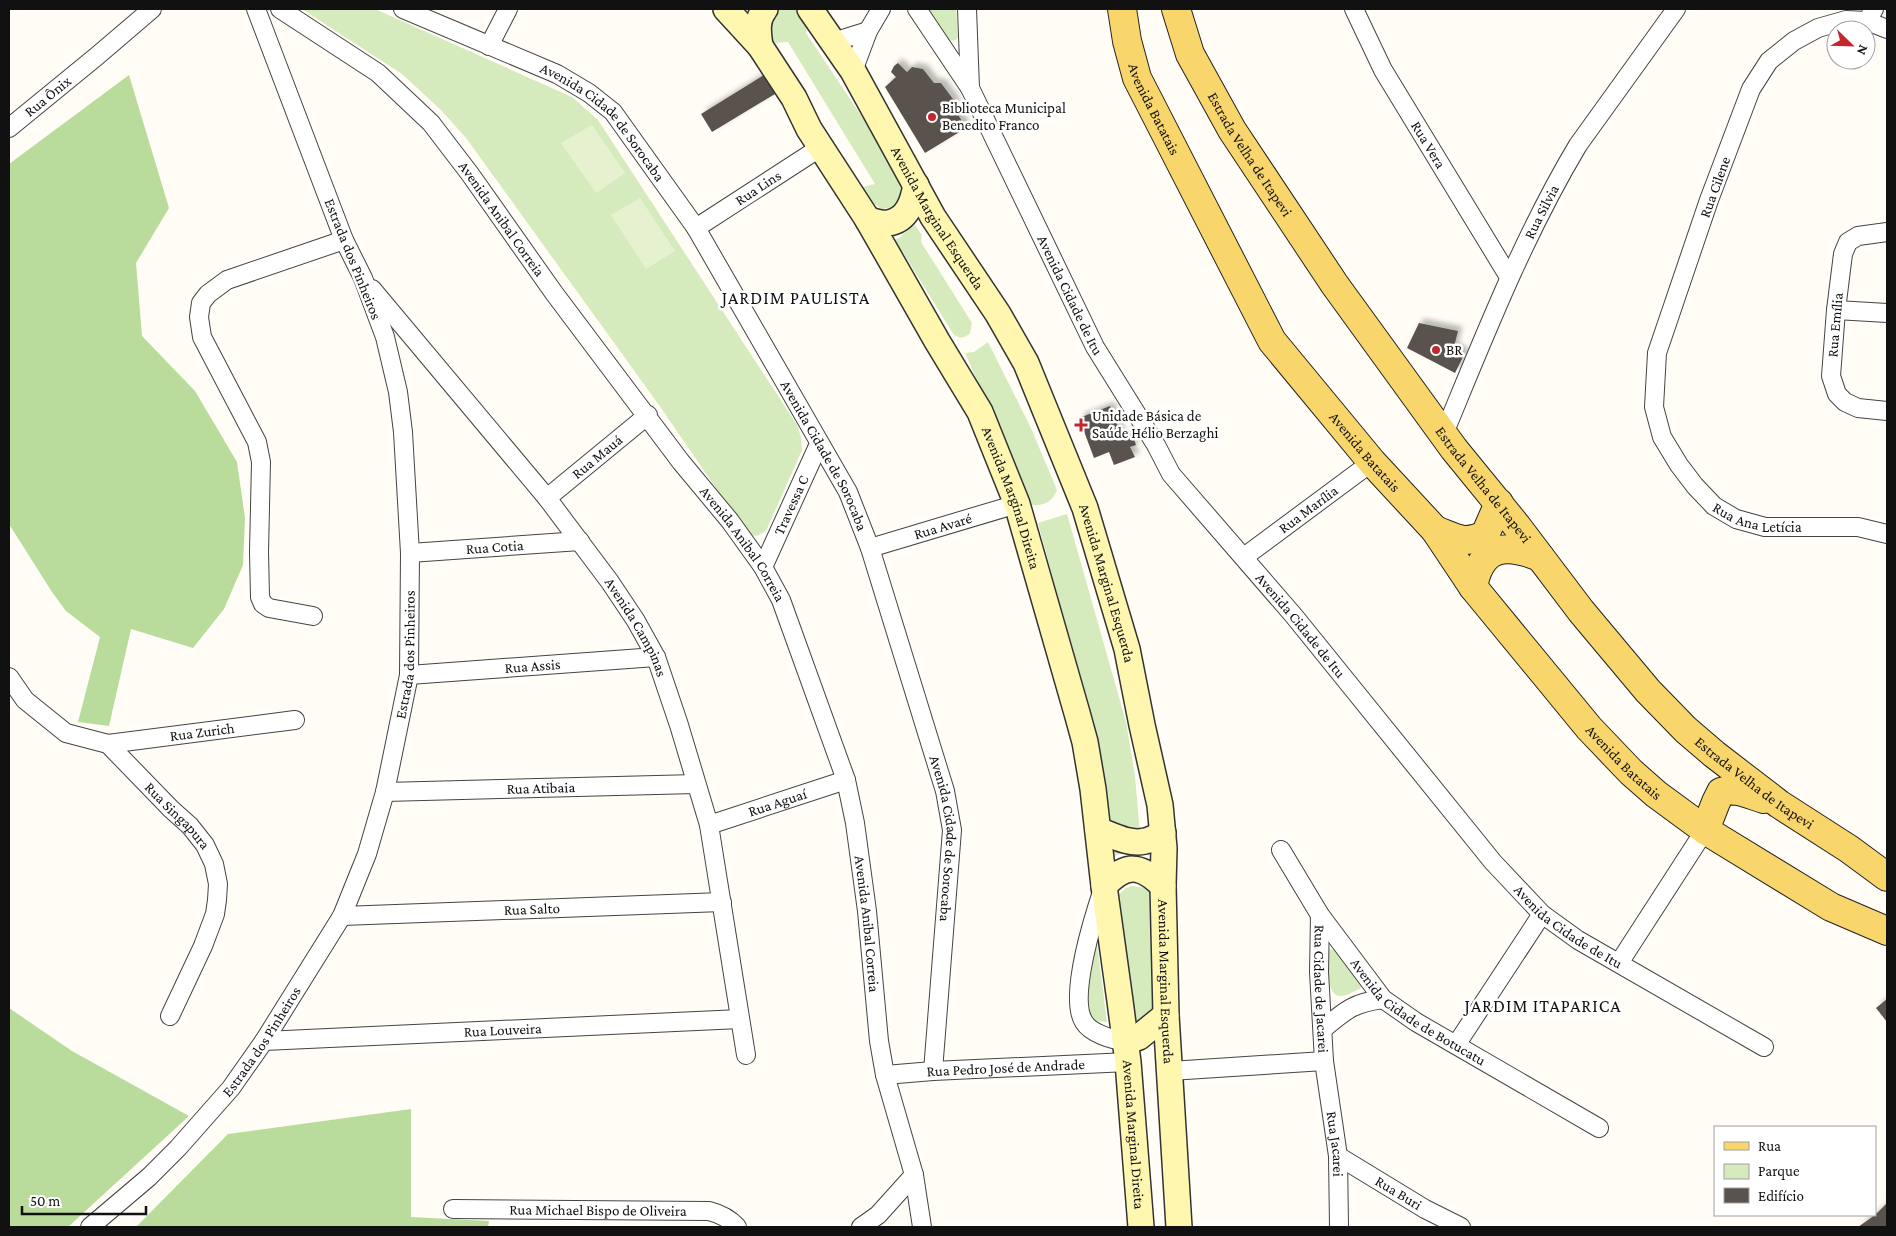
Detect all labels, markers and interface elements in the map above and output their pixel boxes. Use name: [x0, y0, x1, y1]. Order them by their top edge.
north arrow: [1826, 20, 1876, 70]
text: N: [1854, 43, 1872, 58]
street label: Avenida Cidade de Sorocaba: [538, 60, 668, 184]
street label: Avenida Batatais: [1125, 62, 1183, 158]
street label: Rua Ônix: [21, 73, 74, 120]
street label: Estrada Velha de Itapevi: [1205, 89, 1295, 219]
place label: Biblioteca Municipal Benedito Franco: [942, 100, 1066, 133]
marker: Biblioteca Municipal Benedito Franco: [926, 111, 938, 123]
street label: Rua Vera: [1408, 118, 1449, 171]
street label: Avenida Marginal Esquerda: [888, 144, 987, 293]
street label: Rua Cilene: [1697, 154, 1734, 220]
street label: Avenida Anibal Correia: [455, 158, 548, 280]
street label: Rua Lins: [732, 167, 784, 208]
street label: Rua Silvia: [1521, 182, 1562, 241]
street label: Estrada dos Pinheiros: [321, 196, 385, 322]
street label: Avenida Cidade de Itu: [1034, 233, 1106, 358]
district label: JARDIM PAULISTA: [720, 288, 870, 308]
street label: Rua Emília: [1824, 292, 1846, 358]
place label: BR: [1446, 342, 1463, 358]
marker: BR: [1430, 344, 1442, 356]
street label: Avenida Cidade de Sorocaba: [777, 378, 870, 533]
place label: Unidade Básica de Saúde Hélio Berzaghi: [1092, 408, 1218, 442]
street label: Avenida Batatais: [1326, 409, 1404, 495]
marker: Unidade Básica de Saúde Hélio Berzaghi: [1074, 418, 1088, 432]
street label: Estrada Velha de Itapevi: [1432, 423, 1535, 546]
street label: Avenida Marginal Direita: [979, 424, 1043, 571]
street label: Rua Mauá: [569, 431, 626, 482]
street label: Travessa C: [771, 473, 812, 538]
street label: Rua Marília: [1276, 482, 1341, 536]
street label: Avenida Anibal Correia: [697, 483, 788, 604]
street label: Rua Ana Letícia: [1710, 499, 1802, 535]
street label: Avenida Marginal Esquerda: [1076, 501, 1138, 664]
street label: Rua Avaré: [912, 510, 974, 542]
street label: Rua Cotia: [465, 537, 524, 557]
street label: Avenida Cidade de Itu: [1253, 570, 1349, 681]
street label: Avenida Campinas: [601, 575, 670, 679]
street label: Estrada dos Pinheiros: [392, 590, 418, 720]
street label: Rua Assis: [504, 656, 561, 676]
street label: Rua Zurich: [169, 720, 235, 744]
street label: Avenida Batatais: [1582, 722, 1665, 803]
street label: Estrada Velha de Itapevi: [1692, 733, 1817, 832]
street label: Avenida Cidade de Sorocaba: [926, 753, 960, 922]
street label: Rua Singapura: [142, 779, 213, 852]
street label: Rua Atibaia: [506, 779, 576, 797]
street label: Rua Aguaí: [746, 785, 810, 820]
street label: Avenida Anibal Correia: [852, 855, 882, 993]
street label: Avenida Cidade de Itu: [1511, 882, 1625, 972]
street label: Avenida Marginal Esquerda: [1155, 899, 1177, 1064]
street label: Rua Salto: [504, 900, 560, 918]
street label: Rua Cidade de Jacarei: [1311, 925, 1332, 1054]
street label: Avenida Cidade de Botucatu: [1347, 955, 1488, 1069]
street label: Estrada dos Pinheiros: [219, 983, 304, 1100]
district label: JARDIM ITAPARICA: [1463, 996, 1621, 1016]
street label: Rua Louveira: [463, 1020, 542, 1040]
street label: Rua Pedro José de Andrade: [926, 1056, 1086, 1080]
street label: Avenida Marginal Direita: [1120, 1059, 1148, 1210]
street label: Rua Jacarei: [1323, 1110, 1346, 1177]
legend: [1714, 1126, 1876, 1216]
text: Rua: [1758, 1138, 1781, 1154]
text: Parque: [1758, 1163, 1800, 1180]
street label: Rua Buri: [1373, 1173, 1425, 1213]
scale bar: [22, 1184, 146, 1216]
text: Edifício: [1758, 1188, 1804, 1204]
text: 50 m: [30, 1193, 60, 1209]
street label: Rua Michael Bispo de Oliveira: [509, 1201, 687, 1219]

